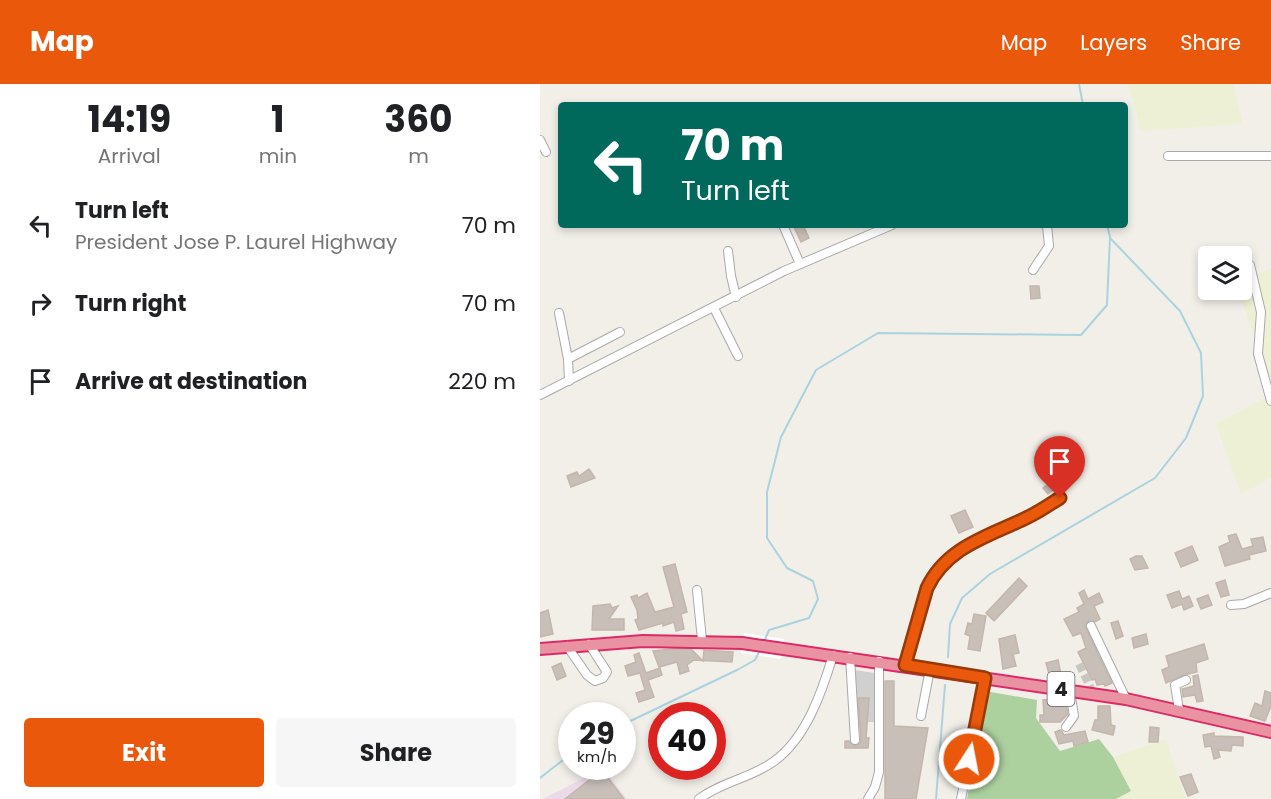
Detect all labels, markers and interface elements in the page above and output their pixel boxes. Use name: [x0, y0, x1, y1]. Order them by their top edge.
text: Map: [30, 22, 94, 61]
text: Map: [1001, 28, 1047, 57]
text: Layers: [1080, 28, 1147, 57]
text: Share: [1180, 28, 1241, 57]
text: 14:19: [87, 94, 171, 145]
text: 1: [271, 94, 285, 145]
text: 360: [384, 94, 453, 145]
text: 70 m: [681, 116, 784, 175]
icon: left: [582, 126, 660, 204]
text: Arrival: [98, 142, 161, 170]
text: min: [259, 142, 297, 170]
text: m: [408, 142, 429, 170]
text: Turn left: [681, 172, 790, 209]
text: Turn left: [75, 195, 169, 226]
icon: left: [24, 209, 57, 242]
text: 70 m: [462, 210, 516, 241]
text: President Jose P. Laurel Highway: [75, 228, 397, 256]
map controls: [1198, 246, 1252, 300]
button: layers: [1198, 246, 1252, 300]
icon: right: [24, 287, 57, 320]
text: Turn right: [75, 288, 186, 319]
text: 70 m: [462, 288, 516, 319]
icon: arrive: [24, 365, 57, 398]
text: Arrive at destination: [75, 366, 307, 397]
text: 220 m: [448, 366, 516, 397]
pin: [1034, 436, 1085, 498]
icon: arrive: [1043, 445, 1076, 478]
road number: 4: [1048, 672, 1074, 706]
speed limit sign: 40: [648, 702, 726, 780]
text: 29: [579, 712, 615, 755]
button: Exit: [24, 718, 264, 787]
button: Share: [276, 718, 516, 787]
position arrow: [937, 727, 1001, 791]
text: km/h: [577, 746, 617, 767]

